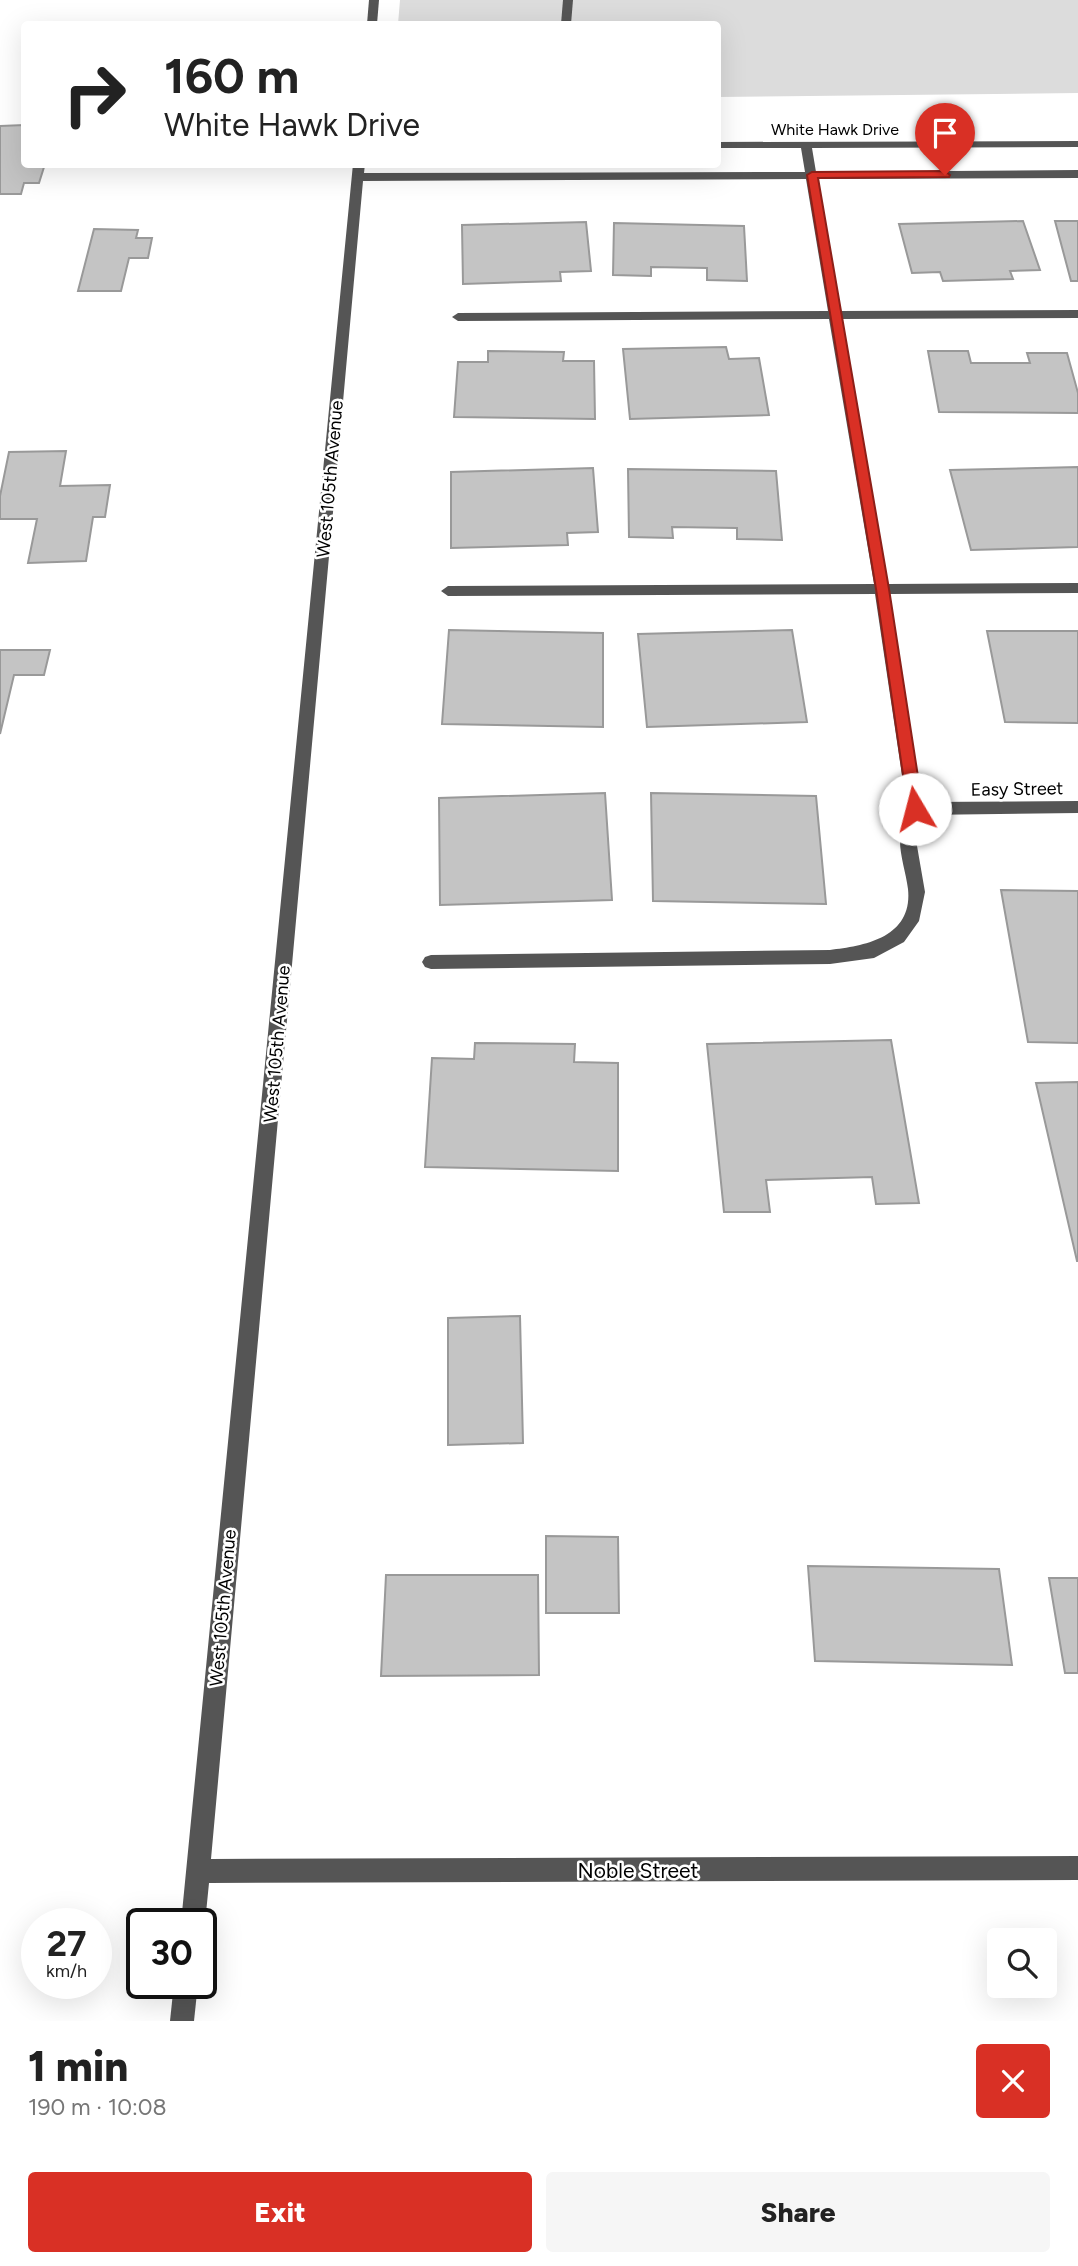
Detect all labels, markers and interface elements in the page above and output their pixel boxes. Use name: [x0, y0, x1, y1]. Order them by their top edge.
text: 160 m: [164, 46, 299, 105]
icon: right: [49, 49, 140, 140]
pin: [915, 103, 975, 175]
text: White Hawk Drive: [164, 106, 420, 144]
icon: arrive: [926, 114, 964, 152]
street label: White Hawk Drive: [771, 120, 899, 139]
street label: West 105th Avenue: [312, 399, 348, 558]
position arrow: [878, 772, 952, 846]
street label: Easy Street: [971, 777, 1064, 801]
street label: West 105th Avenue: [259, 964, 295, 1123]
street label: West 105th Avenue: [205, 1528, 241, 1687]
street label: Noble Street: [578, 1858, 698, 1883]
speed limit sign: 30: [126, 1908, 217, 1999]
text: 27: [47, 1923, 86, 1965]
map controls: [987, 1928, 1057, 1998]
button: search: [987, 1928, 1057, 1998]
text: km/h: [46, 1960, 87, 1982]
text: 1 min: [28, 2041, 128, 2092]
button: close: [976, 2044, 1050, 2118]
text: 190 m · 10:08: [28, 2093, 167, 2121]
button: Exit: [28, 2172, 532, 2252]
button: Share: [546, 2172, 1050, 2252]

